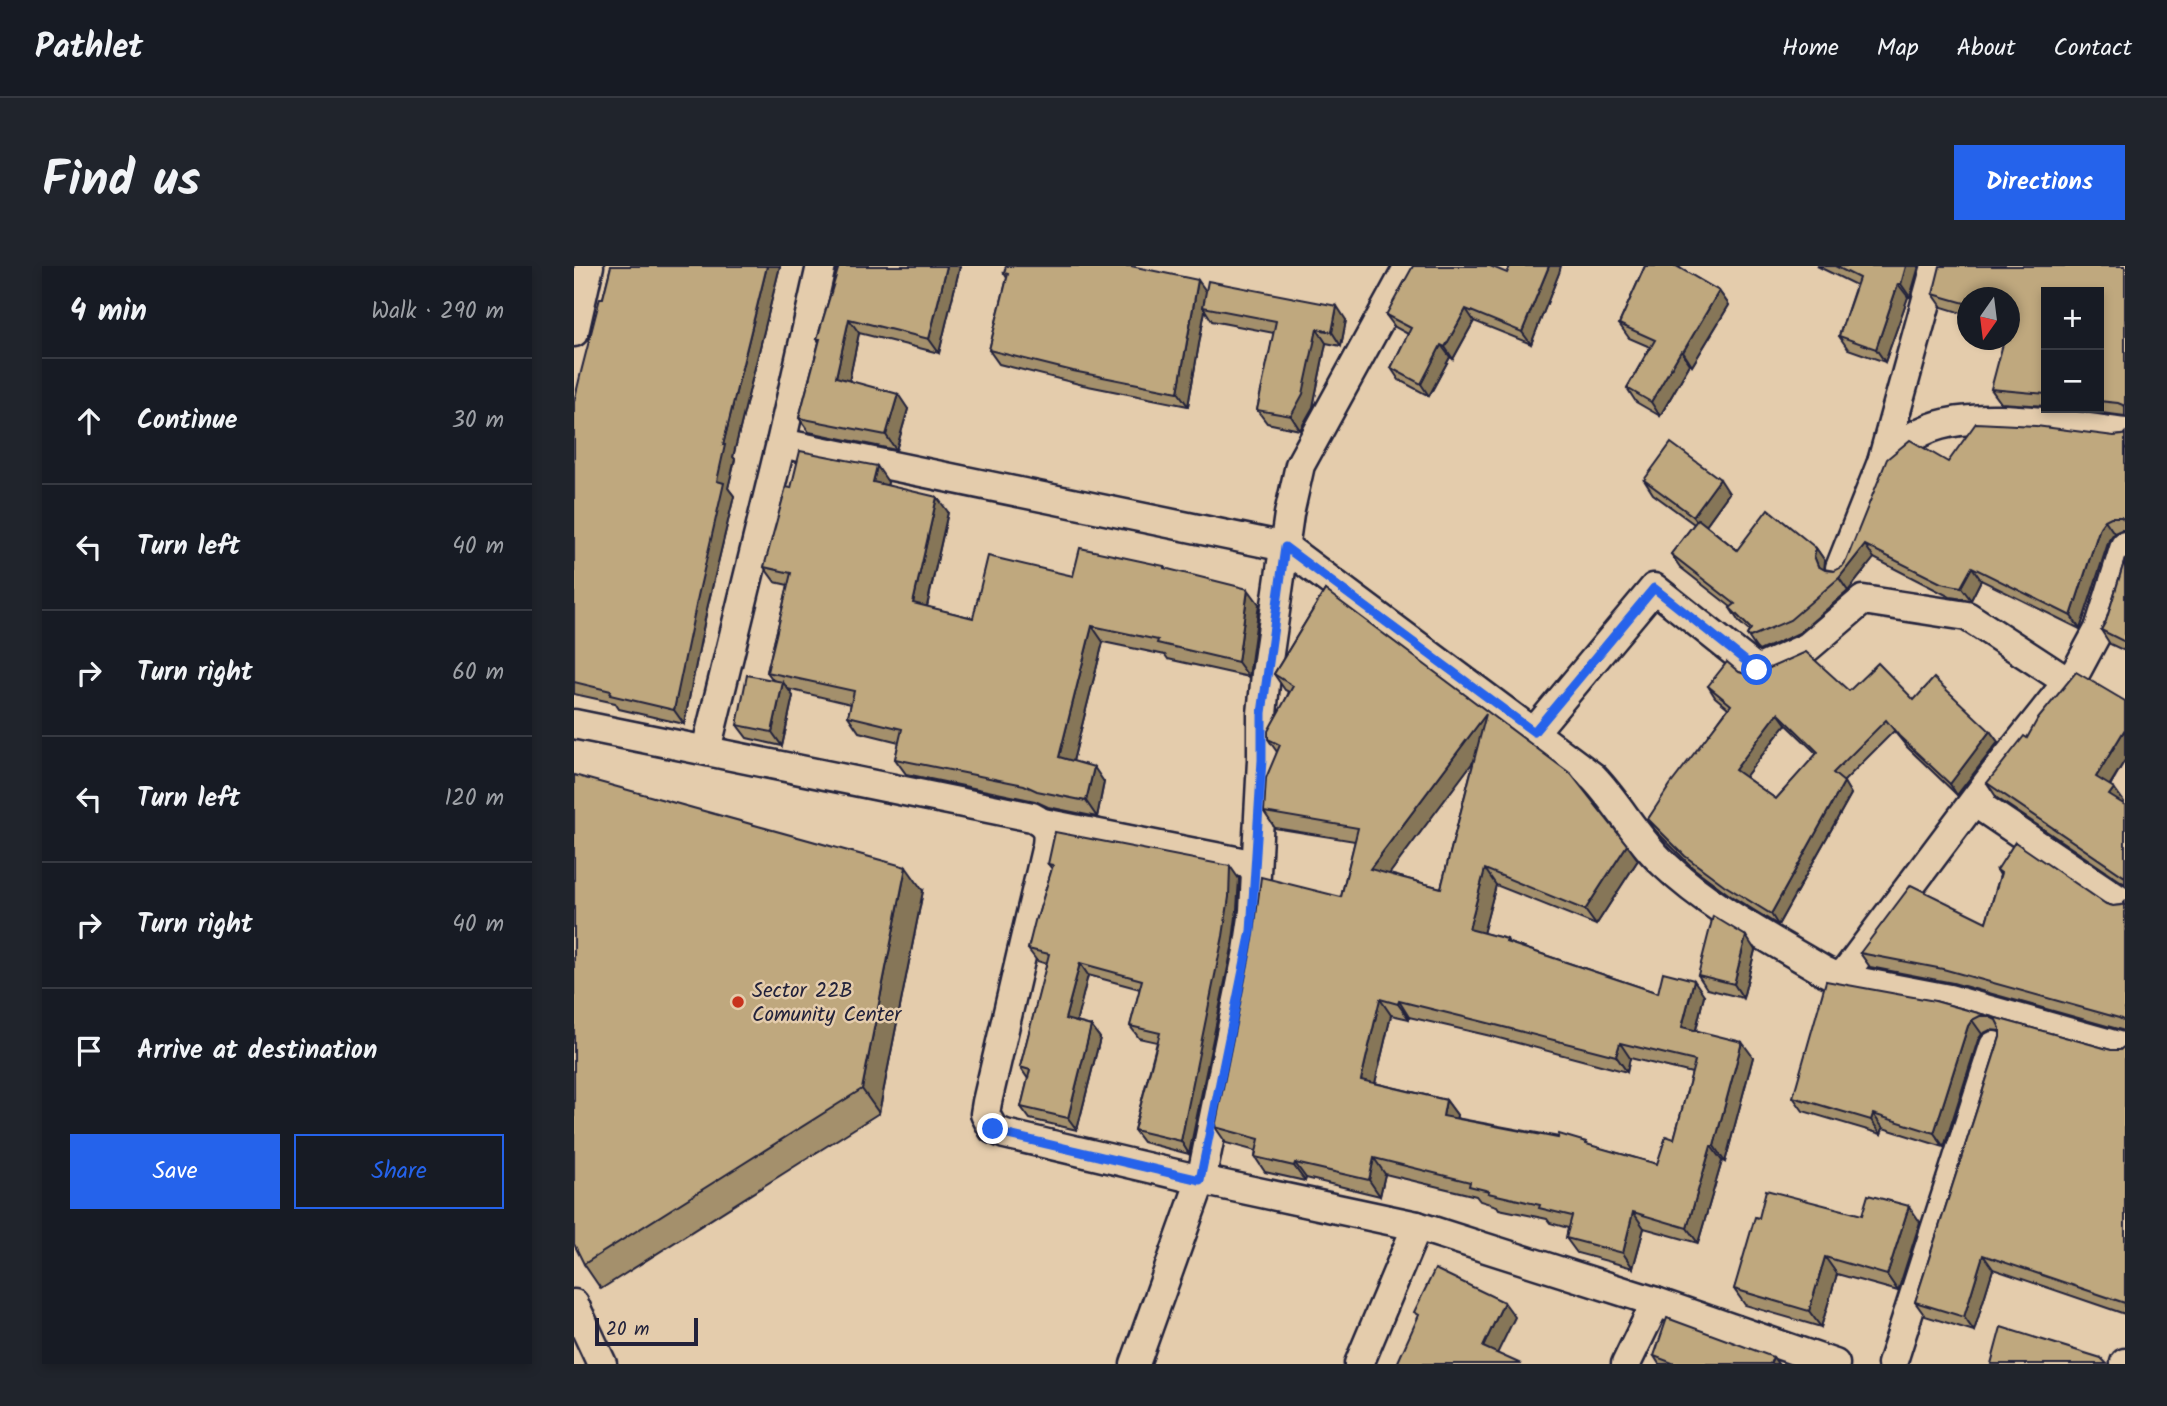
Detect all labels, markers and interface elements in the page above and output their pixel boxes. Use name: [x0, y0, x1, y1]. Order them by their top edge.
text: Pathlet: [35, 22, 143, 75]
text: Home: [1782, 29, 1839, 68]
text: Map: [1877, 29, 1919, 68]
text: About: [1957, 29, 2015, 68]
text: Contact: [2053, 29, 2132, 68]
text: Find us: [42, 143, 200, 221]
button: Directions: [1954, 145, 2125, 220]
north arrow: [1957, 287, 2020, 350]
map controls: [2041, 287, 2104, 413]
button: +: [2041, 287, 2104, 350]
text: 4 min: [70, 288, 147, 336]
text: Walk · 290 m: [371, 294, 504, 330]
button: −: [2041, 350, 2104, 413]
text: Continue: [137, 400, 238, 442]
icon: ahead: [70, 402, 108, 440]
text: 30 m: [452, 403, 504, 439]
text: Turn left: [137, 526, 240, 568]
icon: left: [70, 528, 108, 566]
text: 40 m: [452, 529, 504, 565]
text: Turn right: [137, 652, 253, 694]
icon: right: [70, 654, 108, 692]
route start: [1741, 654, 1772, 685]
text: 60 m: [452, 655, 504, 691]
text: Turn left: [137, 778, 240, 820]
icon: left: [70, 780, 108, 818]
text: 120 m: [444, 781, 504, 817]
text: Turn right: [137, 904, 253, 946]
icon: right: [70, 906, 108, 944]
text: 40 m: [452, 907, 504, 943]
place label: Sector 22B Comunity Center: [752, 975, 902, 1032]
marker: Sector 22B Comunity Center: [730, 994, 746, 1010]
text: Arrive at destination: [137, 1030, 377, 1072]
icon: arrive: [70, 1032, 108, 1070]
route end: [977, 1113, 1008, 1144]
button: Save: [70, 1134, 280, 1209]
button: Share: [294, 1134, 504, 1209]
scale bar: [595, 1315, 698, 1347]
text: 20 m: [606, 1315, 649, 1345]

